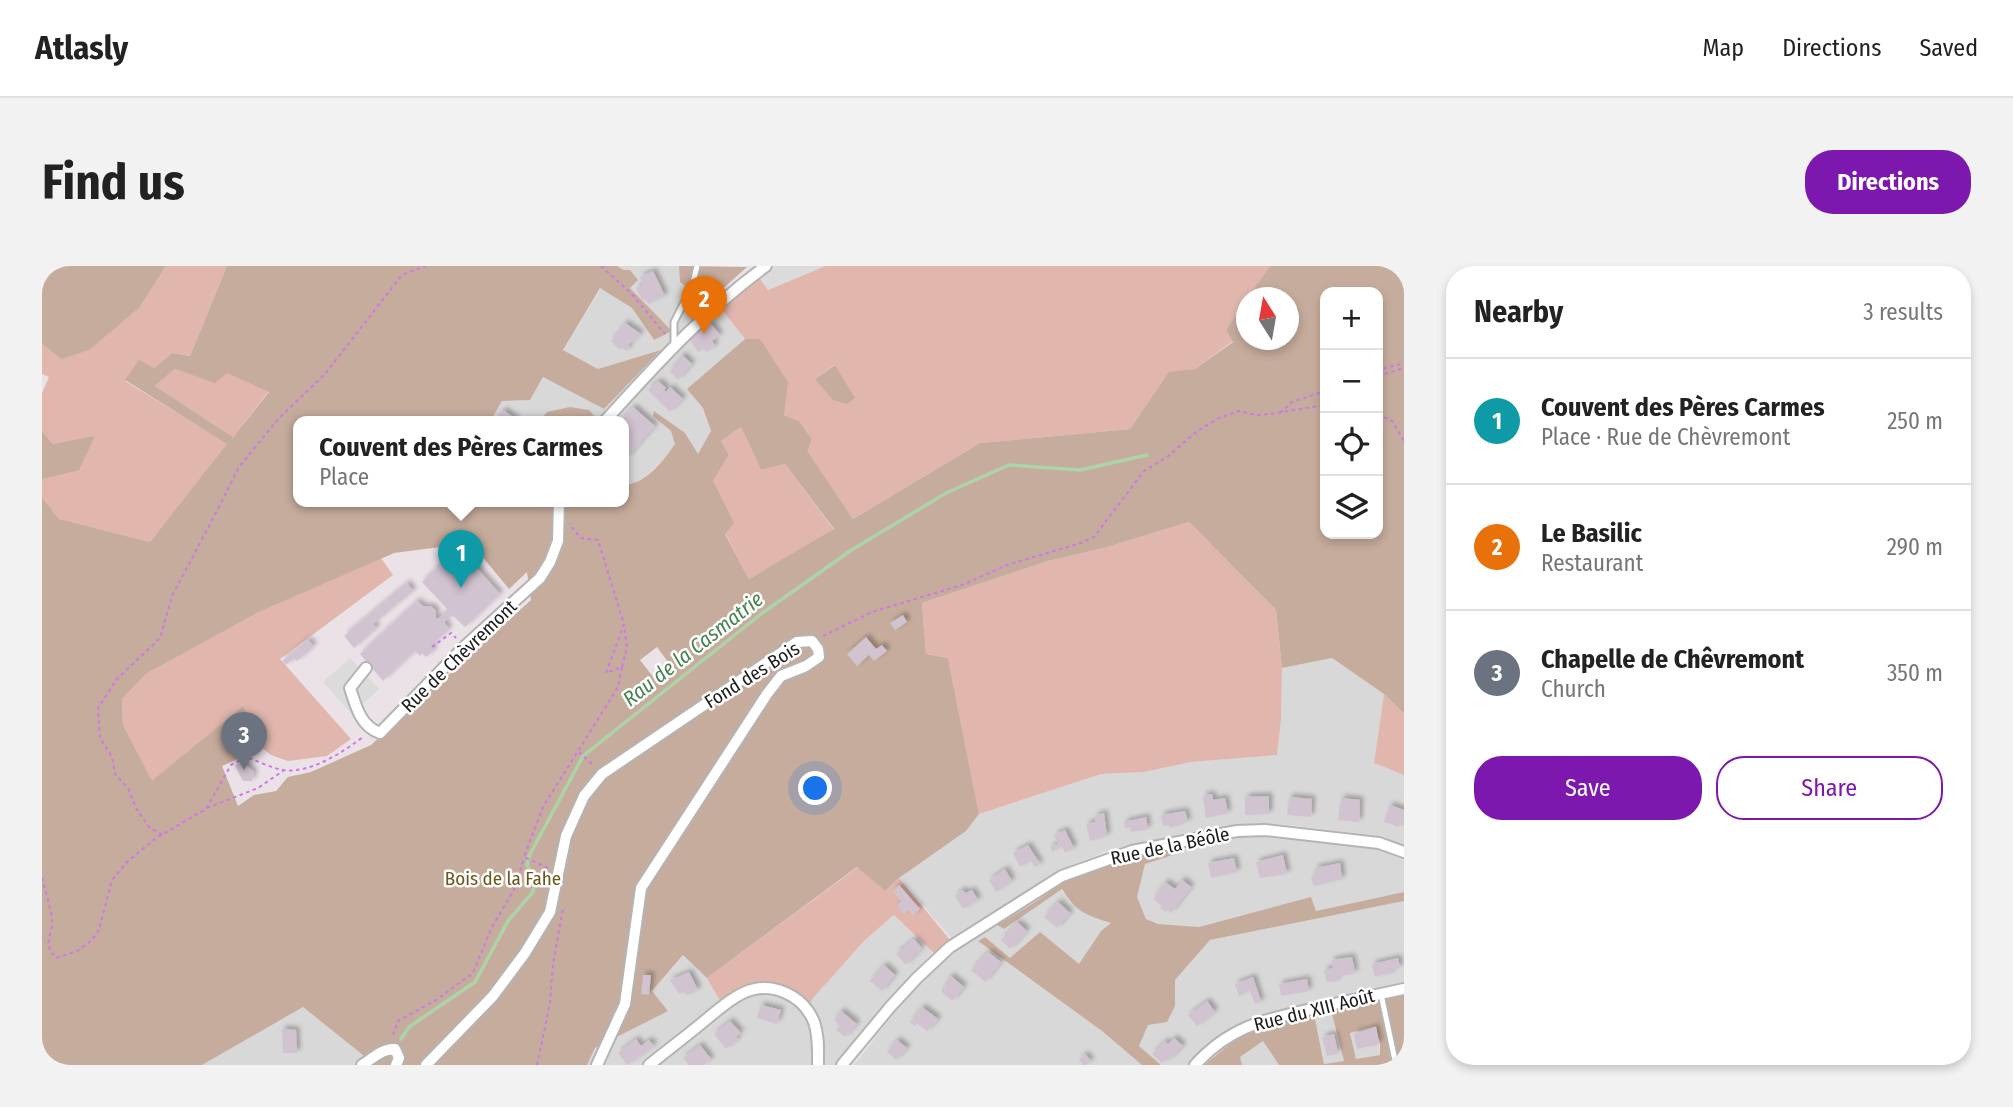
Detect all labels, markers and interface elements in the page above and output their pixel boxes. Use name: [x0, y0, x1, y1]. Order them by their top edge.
text: Atlasly: [35, 28, 128, 68]
text: Map: [1703, 34, 1744, 62]
text: Directions: [1782, 34, 1881, 62]
text: Saved: [1919, 34, 1978, 62]
button: Directions: [1805, 150, 1971, 214]
text: Find us: [42, 153, 185, 212]
pin: 2: [681, 276, 727, 334]
north arrow: [1236, 287, 1299, 350]
map controls: [1320, 287, 1383, 539]
button: +: [1320, 287, 1383, 350]
text: Nearby: [1474, 294, 1563, 330]
text: 3 results: [1863, 298, 1943, 326]
button: −: [1320, 350, 1383, 413]
text: Couvent des Pères Carmes: [1541, 392, 1825, 423]
text: 1: [1492, 407, 1502, 435]
text: 250 m: [1887, 407, 1943, 435]
button: locate: [1320, 413, 1383, 476]
popup: [293, 416, 629, 507]
text: Place · Rue de Chèvremont: [1541, 423, 1790, 451]
text: Couvent des Pères Carmes: [319, 432, 603, 463]
text: Place: [319, 463, 369, 491]
button: layers: [1320, 476, 1383, 539]
text: Le Basilic: [1541, 518, 1642, 549]
pin: 1: [438, 530, 484, 588]
text: 2: [1492, 533, 1502, 561]
text: 290 m: [1887, 533, 1943, 561]
text: Restaurant: [1541, 549, 1643, 577]
water label: Rau de la Casmatrie: [618, 586, 768, 712]
street label: Rue de Chèvremont: [396, 594, 522, 717]
street label: Fond des Bois: [700, 637, 804, 713]
text: Chapelle de Chêvremont: [1541, 644, 1804, 675]
text: 3: [1492, 659, 1502, 687]
text: 350 m: [1887, 659, 1943, 687]
text: Church: [1541, 675, 1606, 703]
pin: 3: [221, 712, 267, 770]
button: Save: [1474, 756, 1702, 820]
button: Share: [1716, 756, 1943, 820]
your location: [798, 771, 832, 805]
street label: Rue de la Béôle: [1108, 822, 1232, 870]
park label: Bois de la Fahe: [445, 867, 561, 890]
street label: Rue du XIII Août: [1251, 984, 1377, 1036]

